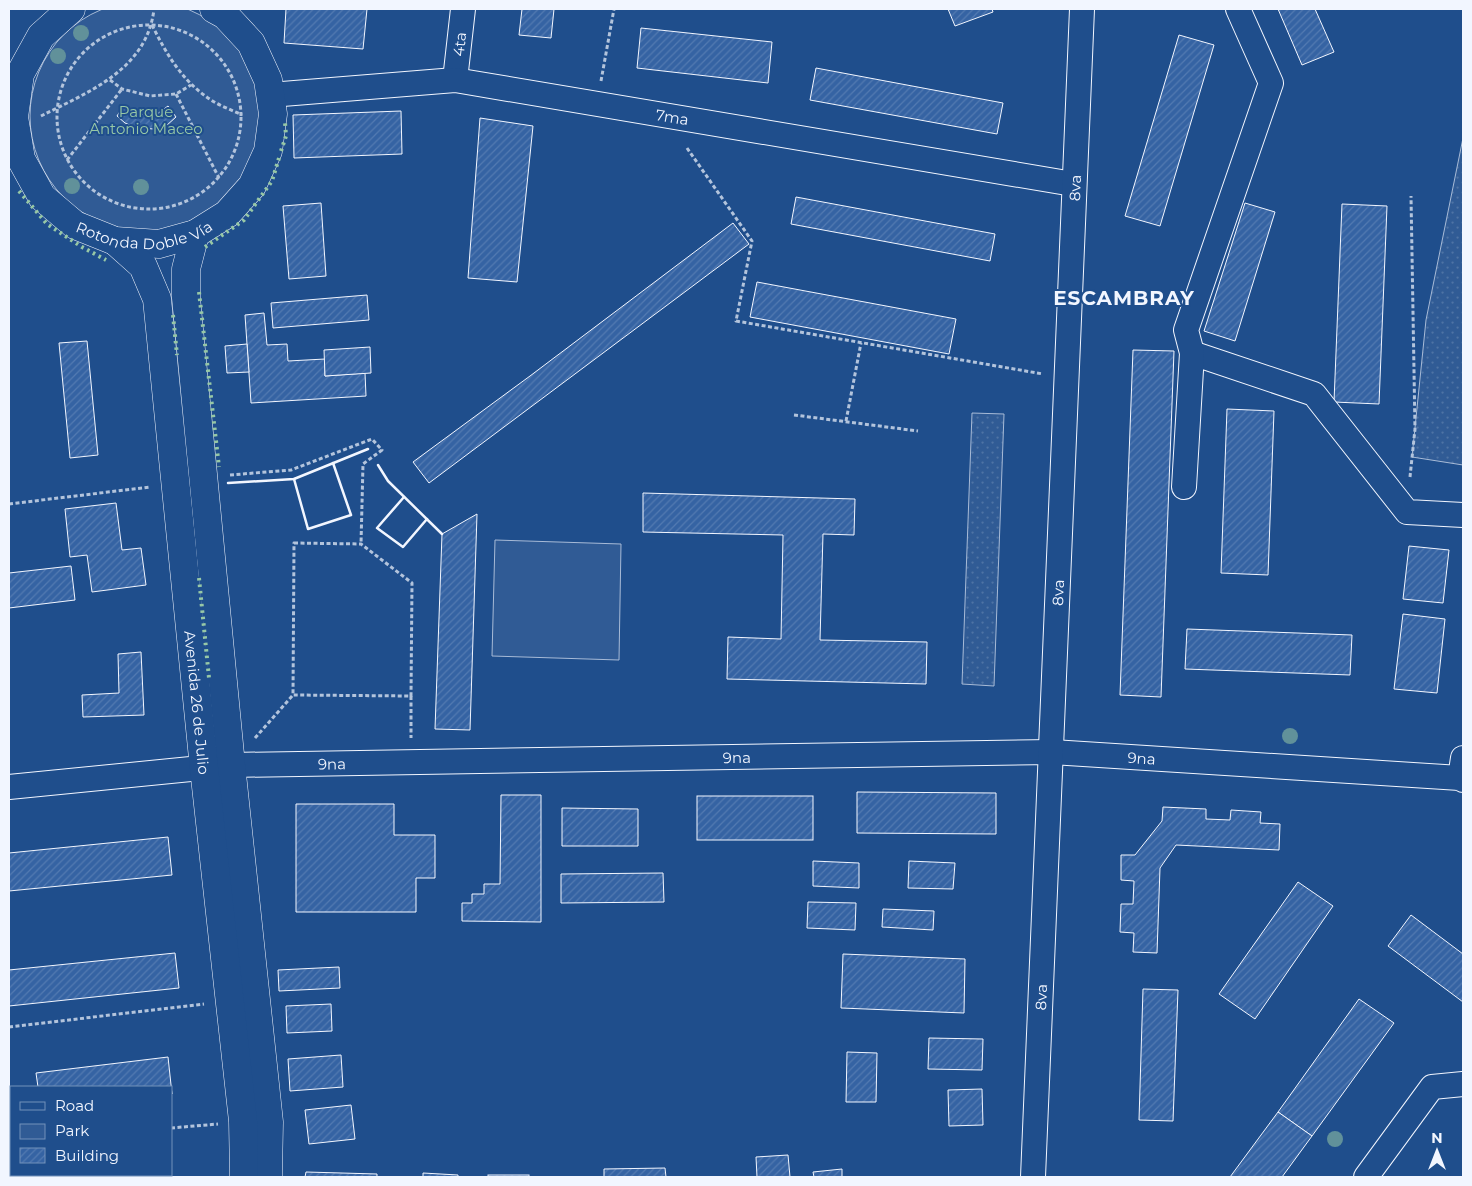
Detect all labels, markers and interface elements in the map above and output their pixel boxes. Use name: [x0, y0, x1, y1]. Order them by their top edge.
street label: 4ta: [448, 31, 470, 58]
park label: Parque Antonio Maceo: [89, 102, 203, 138]
street label: 7ma: [654, 104, 690, 129]
street label: 8va: [1064, 174, 1085, 201]
street label: Rotonda Doble Vía: [74, 212, 214, 230]
text: Rotonda Doble Vía: [73, 216, 216, 254]
district label: ESCAMBRAY: [1053, 286, 1195, 310]
street label: 8va: [1047, 579, 1068, 606]
street label: Avenida 26 de Julio: [181, 630, 214, 775]
street label: 9na: [723, 747, 751, 767]
street label: 9na: [1127, 747, 1156, 768]
street label: 9na: [318, 754, 346, 773]
street label: 8va: [1031, 984, 1051, 1011]
legend: [10, 1086, 172, 1176]
text: Road: [55, 1096, 94, 1115]
text: Park: [55, 1121, 89, 1140]
north arrow: [1412, 1126, 1462, 1176]
text: N: [1431, 1129, 1443, 1147]
text: Building: [55, 1146, 119, 1165]

